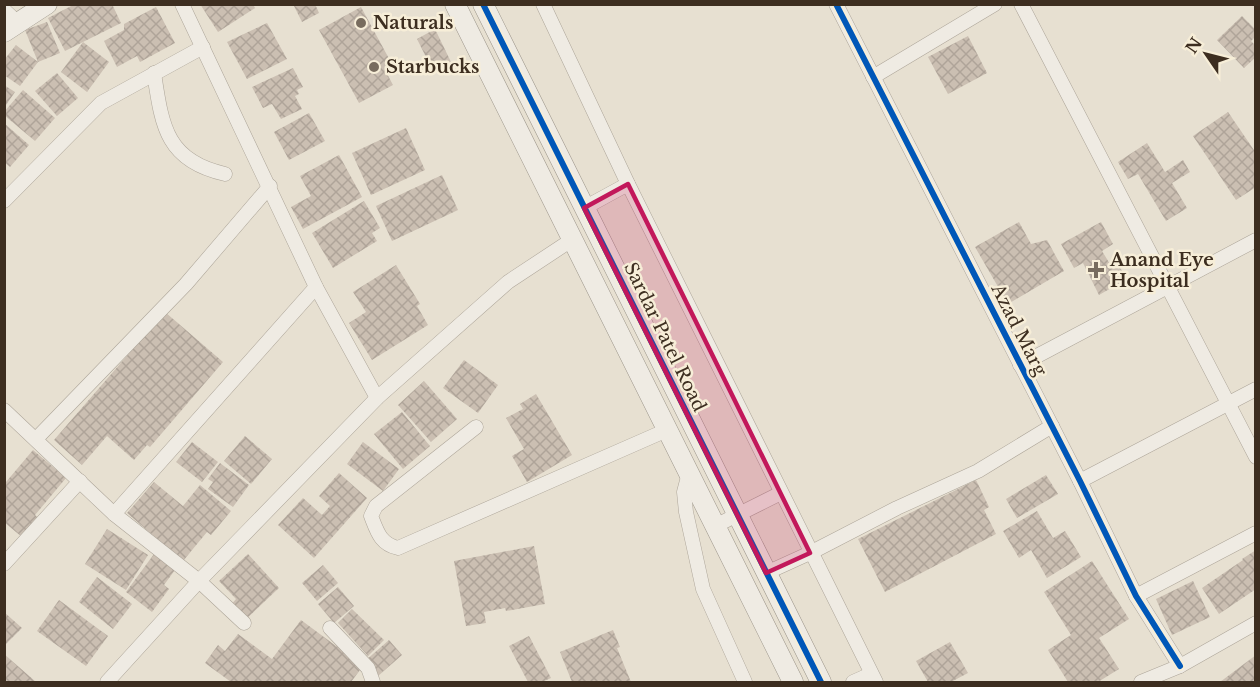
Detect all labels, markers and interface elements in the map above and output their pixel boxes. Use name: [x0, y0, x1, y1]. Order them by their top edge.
place label: Naturals: [373, 12, 453, 34]
marker: Naturals: [354, 16, 368, 30]
north arrow: [1176, 24, 1236, 84]
text: N: [1181, 33, 1206, 57]
place label: Starbucks: [386, 56, 479, 78]
marker: Starbucks: [367, 60, 381, 74]
place label: Anand Eye Hospital: [1109, 249, 1214, 292]
street label: Sardar Patel Road: [619, 259, 711, 415]
marker: Anand Eye Hospital: [1087, 261, 1105, 279]
street label: Azad Marg: [986, 279, 1052, 380]

